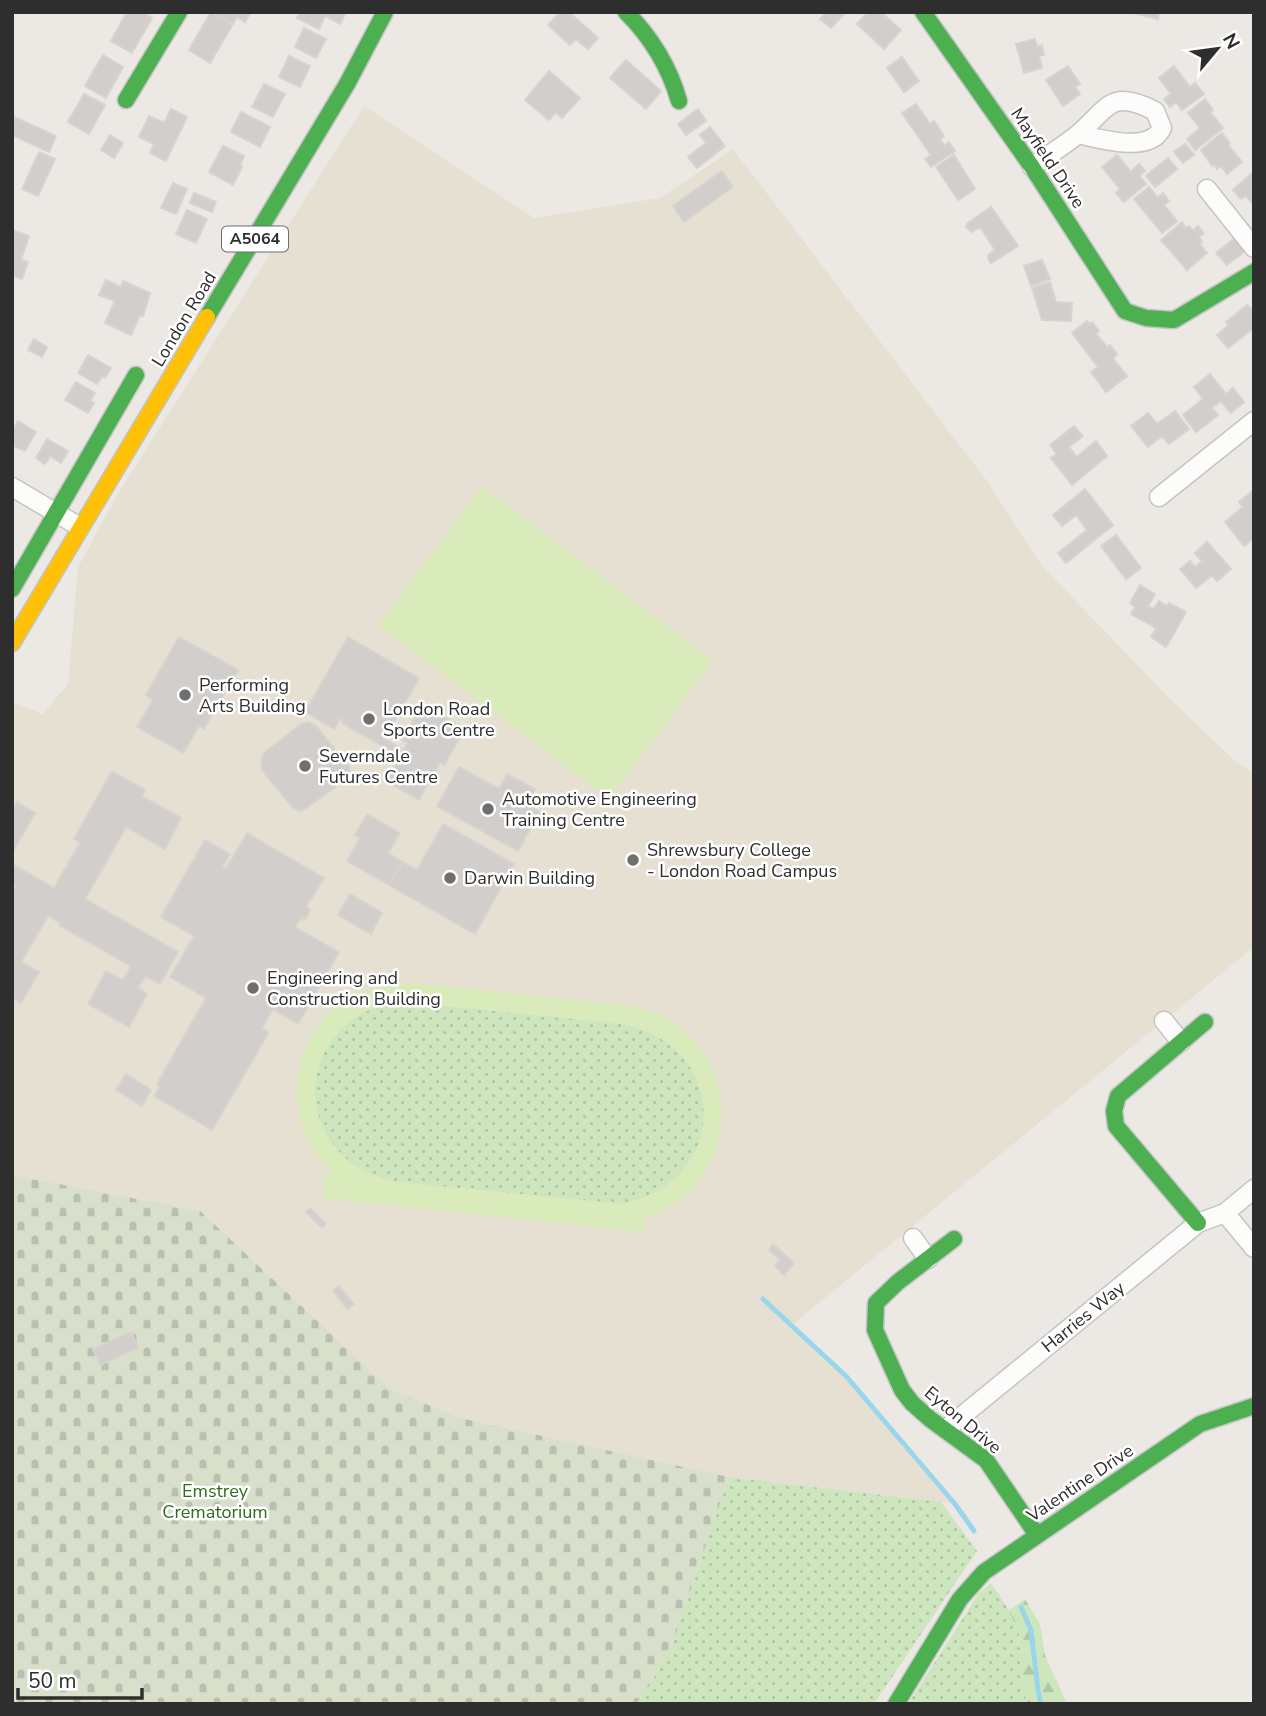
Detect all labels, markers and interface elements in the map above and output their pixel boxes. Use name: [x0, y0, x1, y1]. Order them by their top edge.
north arrow: [1182, 14, 1252, 84]
text: N: [1216, 29, 1246, 54]
street label: Mayfield Drive: [1005, 103, 1091, 213]
road number: A5064: [222, 227, 288, 252]
street label: London Road: [146, 267, 222, 371]
place label: Performing Arts Building: [199, 673, 306, 718]
marker: Performing Arts Building: [177, 687, 193, 703]
place label: London Road Sports Centre: [383, 697, 495, 742]
marker: London Road Sports Centre: [361, 711, 377, 727]
place label: Severndale Futures Centre: [319, 744, 438, 789]
marker: Severndale Futures Centre: [297, 758, 313, 774]
place label: Automotive Engineering Training Centre: [502, 787, 697, 832]
marker: Automotive Engineering Training Centre: [480, 801, 496, 817]
place label: Shrewsbury College - London Road Campus: [647, 838, 837, 883]
marker: Shrewsbury College - London Road Campus: [625, 852, 641, 868]
place label: Darwin Building: [464, 866, 595, 890]
marker: Darwin Building: [442, 870, 458, 886]
place label: Engineering and Construction Building: [267, 966, 441, 1011]
marker: Engineering and Construction Building: [245, 980, 261, 996]
street label: Harries Way: [1036, 1276, 1130, 1358]
street label: Eyton Drive: [919, 1381, 1007, 1459]
street label: Valentine Drive: [1021, 1439, 1138, 1528]
park label: Emstrey Crematorium: [162, 1479, 268, 1524]
scale bar: [18, 1656, 142, 1700]
text: 50 m: [28, 1667, 77, 1695]

